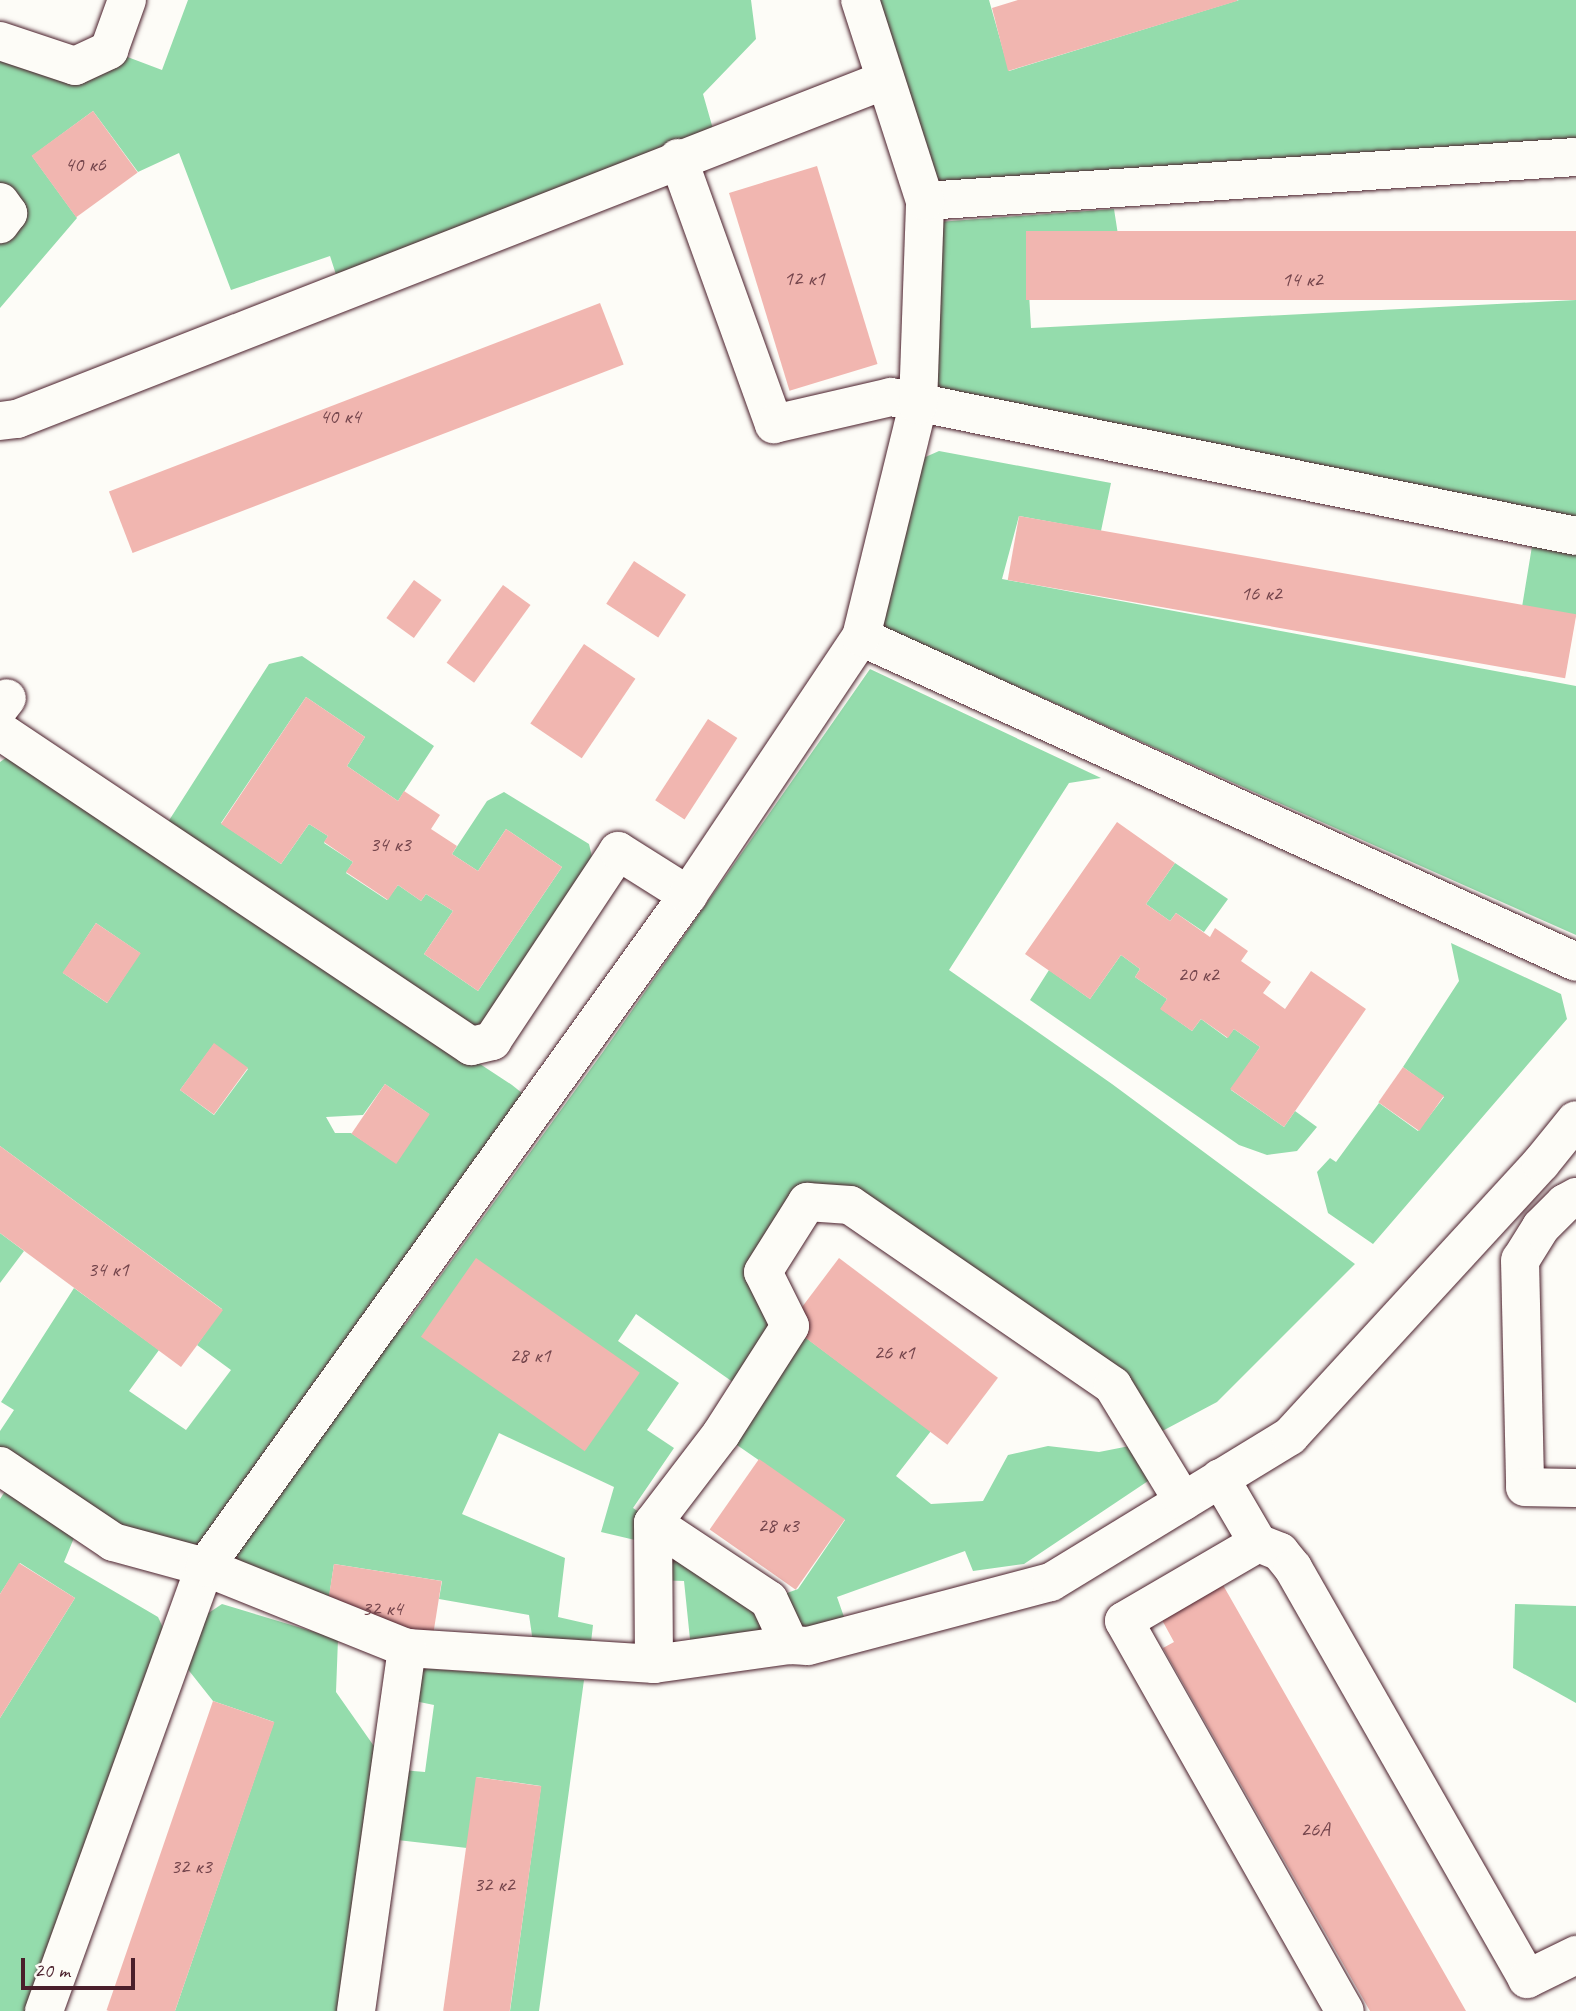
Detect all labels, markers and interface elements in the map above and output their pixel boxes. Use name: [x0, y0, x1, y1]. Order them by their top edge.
house number: 40 к6: [64, 151, 106, 177]
house number: 12 к1: [783, 265, 825, 291]
house number: 14 к2: [1281, 266, 1323, 292]
house number: 40 к4: [319, 403, 361, 429]
house number: 16 к2: [1240, 580, 1282, 606]
house number: 34 к3: [369, 831, 411, 857]
house number: 20 к2: [1177, 961, 1219, 987]
house number: 34 к1: [87, 1256, 129, 1282]
house number: 26 к1: [873, 1339, 915, 1365]
house number: 28 к1: [509, 1342, 551, 1368]
house number: 28 к3: [757, 1512, 799, 1538]
house number: 32 к4: [361, 1595, 403, 1621]
house number: 26А: [1300, 1816, 1330, 1842]
house number: 32 к3: [170, 1853, 212, 1879]
house number: 32 к2: [473, 1871, 515, 1897]
scale bar: [24, 1944, 138, 1988]
text: 20 m: [34, 1957, 70, 1983]

